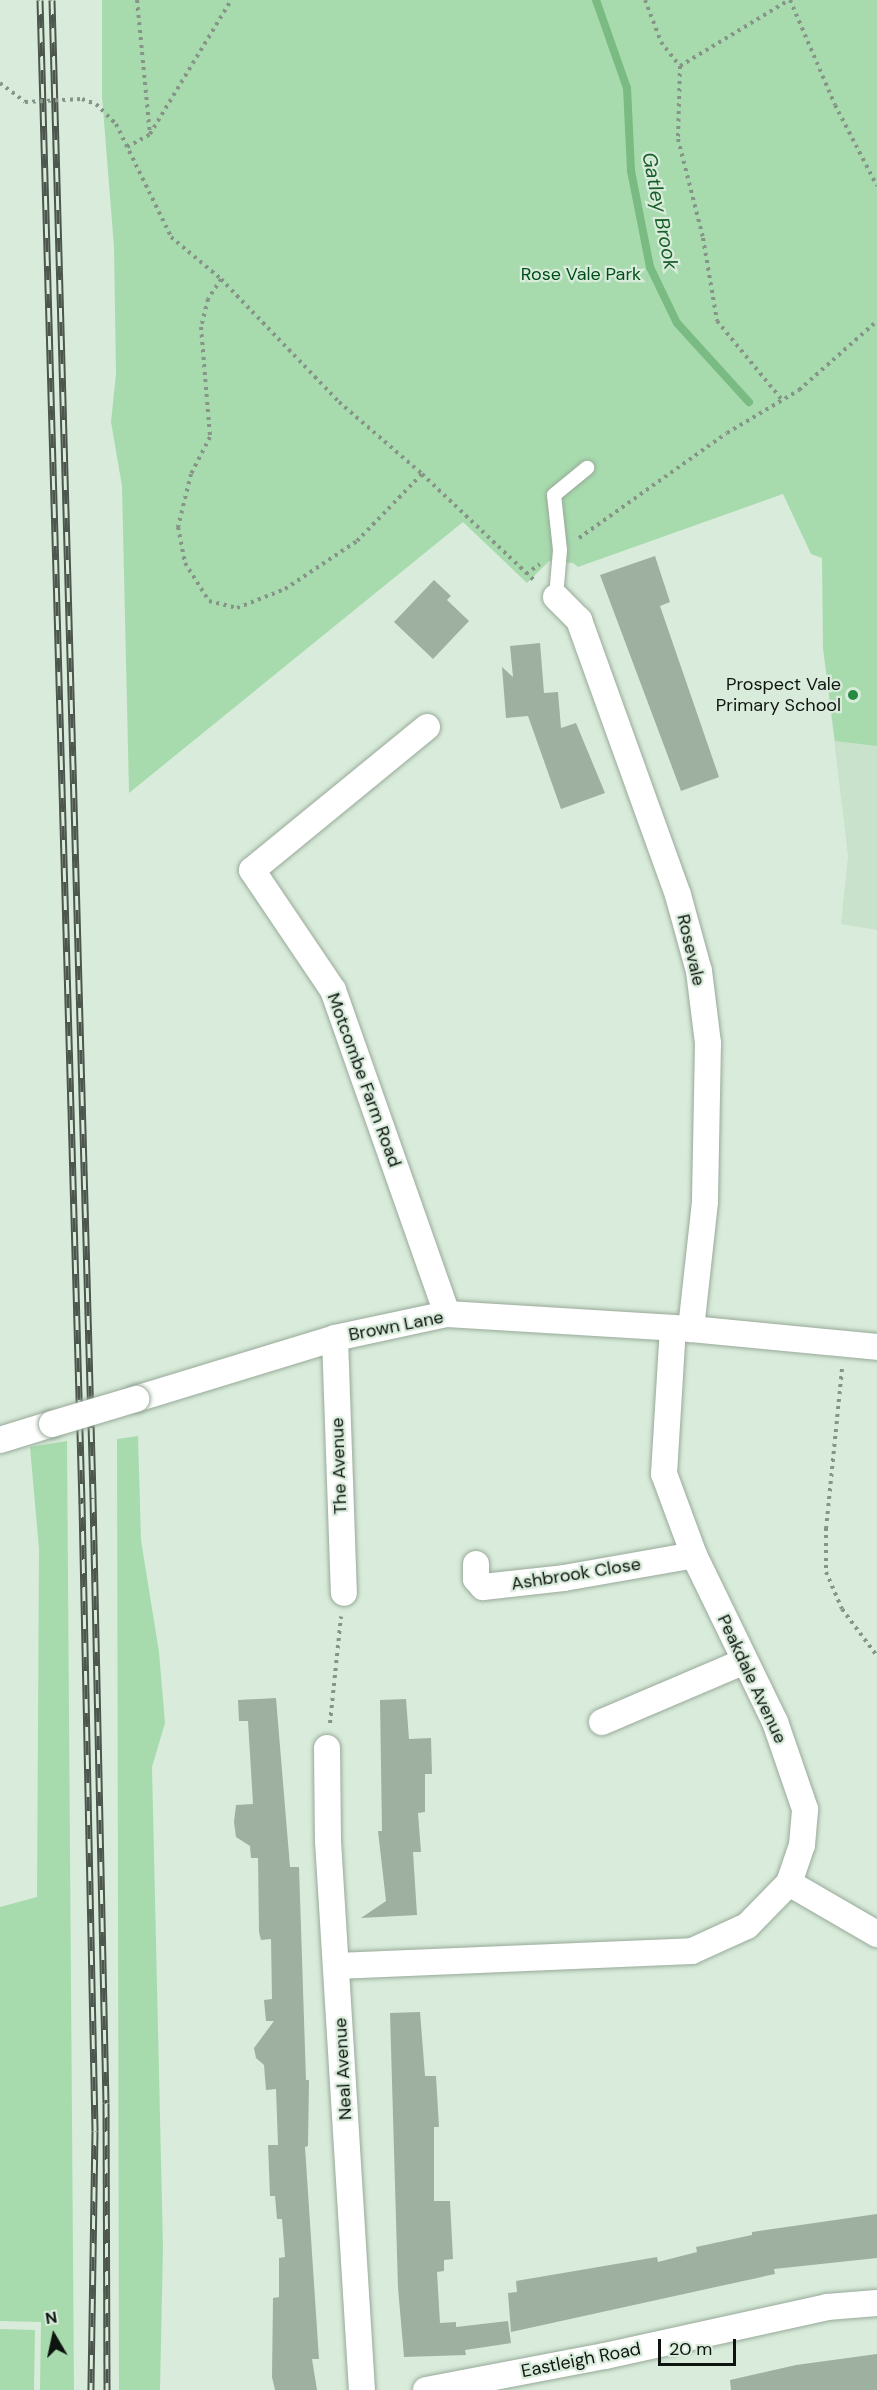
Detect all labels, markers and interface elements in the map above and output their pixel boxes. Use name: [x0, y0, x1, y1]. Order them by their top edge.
water label: Gatley Brook: [637, 150, 683, 272]
park label: Rose Vale Park: [521, 263, 641, 285]
place label: Prospect Vale Primary School: [716, 674, 841, 716]
marker: Prospect Vale Primary School: [846, 688, 860, 702]
street label: Rosevale: [672, 912, 710, 988]
street label: Motcombe Farm Road: [322, 990, 406, 1170]
street label: Brown Lane: [347, 1306, 445, 1346]
street label: The Avenue: [327, 1417, 351, 1515]
street label: Ashbrook Close: [510, 1553, 642, 1595]
street label: Peakdale Avenue: [713, 1611, 791, 1747]
street label: Neal Avenue: [330, 2017, 356, 2121]
north arrow: [24, 2306, 84, 2366]
text: N: [44, 2306, 59, 2329]
scale bar: [661, 2327, 739, 2365]
text: 20 m: [669, 2337, 712, 2361]
street label: Eastleigh Road: [519, 2338, 643, 2382]

